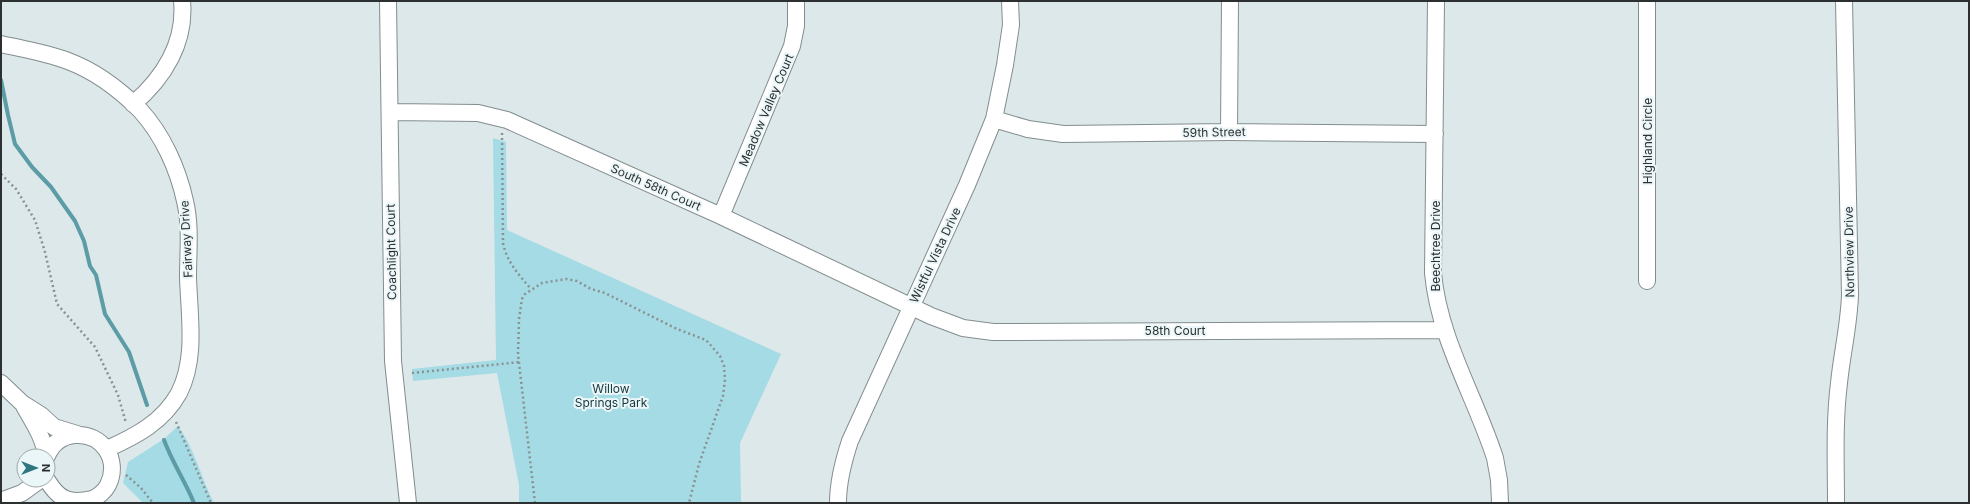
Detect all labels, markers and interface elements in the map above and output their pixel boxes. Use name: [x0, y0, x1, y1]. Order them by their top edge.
street label: Meadow Valley Court: [735, 51, 797, 169]
street label: Highland Circle: [1640, 98, 1655, 184]
street label: 59th Street: [1182, 124, 1246, 140]
street label: South 58th Court: [609, 160, 704, 214]
street label: Fairway Drive: [176, 200, 196, 278]
street label: Beechtree Drive: [1428, 200, 1443, 292]
street label: Coachlight Court: [383, 204, 399, 300]
street label: Wistful Vista Drive: [906, 205, 964, 305]
street label: Northview Drive: [1841, 206, 1857, 298]
street label: 58th Court: [1145, 323, 1205, 338]
park label: Willow Springs Park: [575, 381, 648, 410]
north arrow: [16, 448, 56, 488]
text: N: [39, 464, 53, 472]

